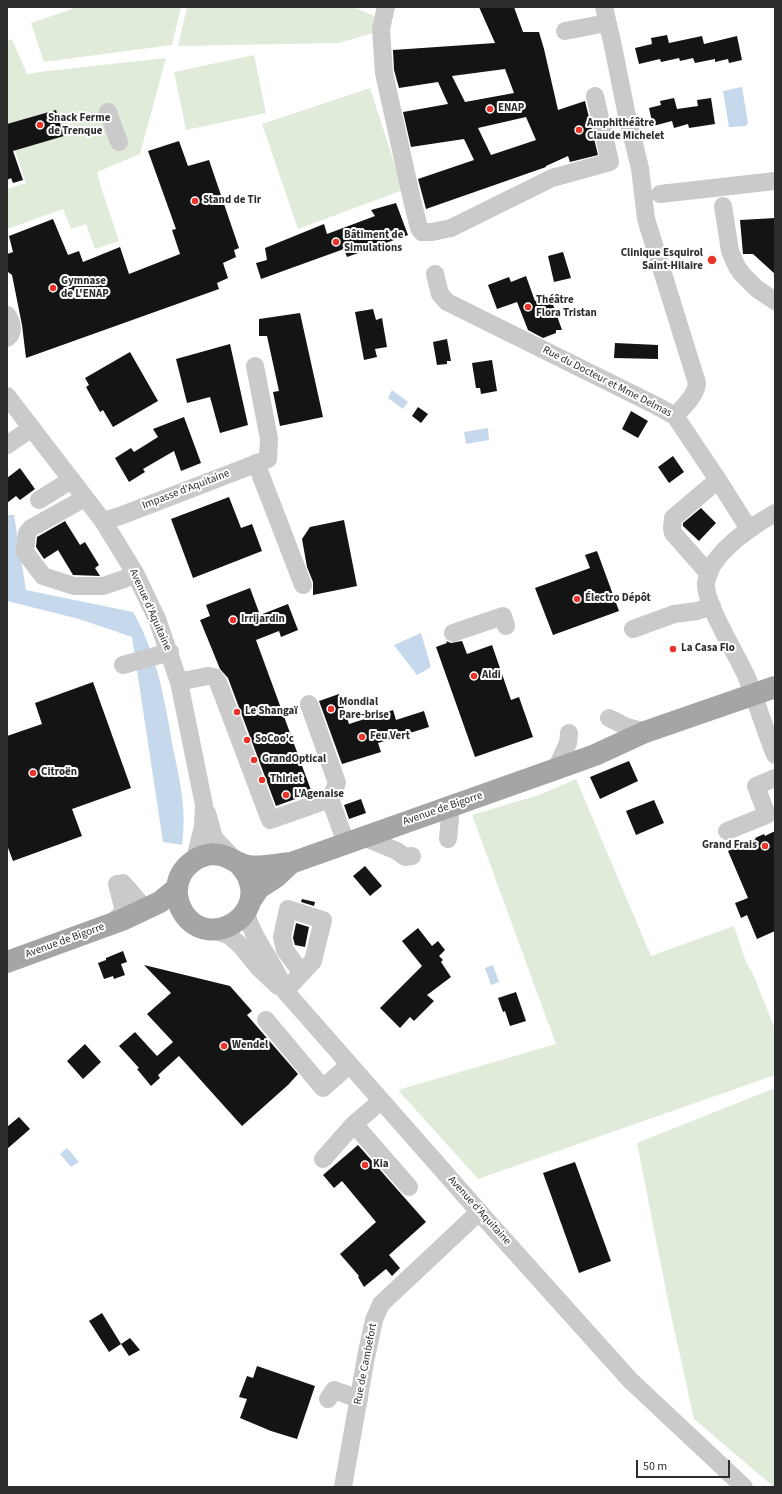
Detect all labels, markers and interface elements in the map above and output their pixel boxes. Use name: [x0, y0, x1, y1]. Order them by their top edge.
place label: ENAP: [498, 102, 524, 116]
marker: ENAP: [485, 104, 495, 114]
place label: Snack Ferme de Trenque: [48, 112, 110, 138]
place label: Amphithéâtre Claude Michelet: [587, 117, 664, 143]
marker: Snack Ferme de Trenque: [35, 120, 45, 130]
marker: Amphithéâtre Claude Michelet: [574, 125, 584, 135]
place label: Stand de Tir: [203, 194, 261, 208]
marker: Stand de Tir: [190, 196, 200, 206]
place label: Bâtiment de Simulations: [344, 229, 403, 255]
marker: Bâtiment de Simulations: [331, 237, 341, 247]
place label: Clinique Esquirol Saint-Hilaire: [621, 247, 703, 273]
marker: Clinique Esquirol Saint-Hilaire: [706, 254, 718, 266]
place label: Gymnase de L'ENAP: [61, 275, 109, 301]
marker: Gymnase de L'ENAP: [48, 283, 58, 293]
place label: Théâtre Flora Tristan: [536, 294, 597, 320]
marker: Théâtre Flora Tristan: [523, 302, 533, 312]
street label: Rue du Docteur et Mme Delmas: [540, 344, 674, 420]
street label: Impasse d'Aquitaine: [140, 467, 232, 513]
street label: Avenue d'Aquitaine: [126, 567, 174, 653]
place label: Électro Dépôt: [585, 592, 651, 606]
marker: Électro Dépôt: [572, 594, 582, 604]
place label: Irrijardin: [241, 613, 285, 627]
marker: Irrijardin: [228, 615, 238, 625]
place label: La Casa Flo: [681, 642, 735, 656]
marker: La Casa Flo: [668, 644, 678, 654]
place label: Aldi: [482, 669, 501, 683]
marker: Aldi: [469, 671, 479, 681]
place label: Mondial Pare-brise: [339, 696, 389, 722]
marker: Mondial Pare-brise: [326, 704, 336, 714]
place label: Le Shangaï: [245, 705, 297, 719]
marker: Le Shangaï: [232, 707, 242, 717]
place label: Feu Vert: [370, 730, 410, 744]
marker: Feu Vert: [357, 732, 367, 742]
place label: SoCoo'c: [255, 733, 294, 747]
marker: SoCoo'c: [242, 735, 252, 745]
place label: GrandOptical: [262, 753, 326, 767]
marker: GrandOptical: [249, 755, 259, 765]
place label: Citroën: [41, 766, 77, 780]
marker: Citroën: [28, 768, 38, 778]
place label: Thiriet: [270, 773, 303, 787]
marker: Thiriet: [257, 775, 267, 785]
place label: L'Agenaise: [294, 788, 344, 802]
street label: Avenue de Bigorre: [401, 789, 485, 829]
marker: L'Agenaise: [281, 790, 291, 800]
place label: Grand Frais: [702, 839, 757, 853]
marker: Grand Frais: [760, 841, 770, 851]
street label: Avenue de Bigorre: [24, 921, 106, 961]
place label: Wendel: [232, 1039, 268, 1053]
marker: Wendel: [219, 1041, 229, 1051]
place label: Kia: [373, 1158, 389, 1172]
marker: Kia: [360, 1160, 370, 1170]
street label: Avenue d'Aquitaine: [445, 1174, 513, 1248]
street label: Rue de Cambefort: [352, 1322, 380, 1406]
scale bar: [638, 1452, 732, 1478]
text: 50 m: [643, 1458, 667, 1475]

